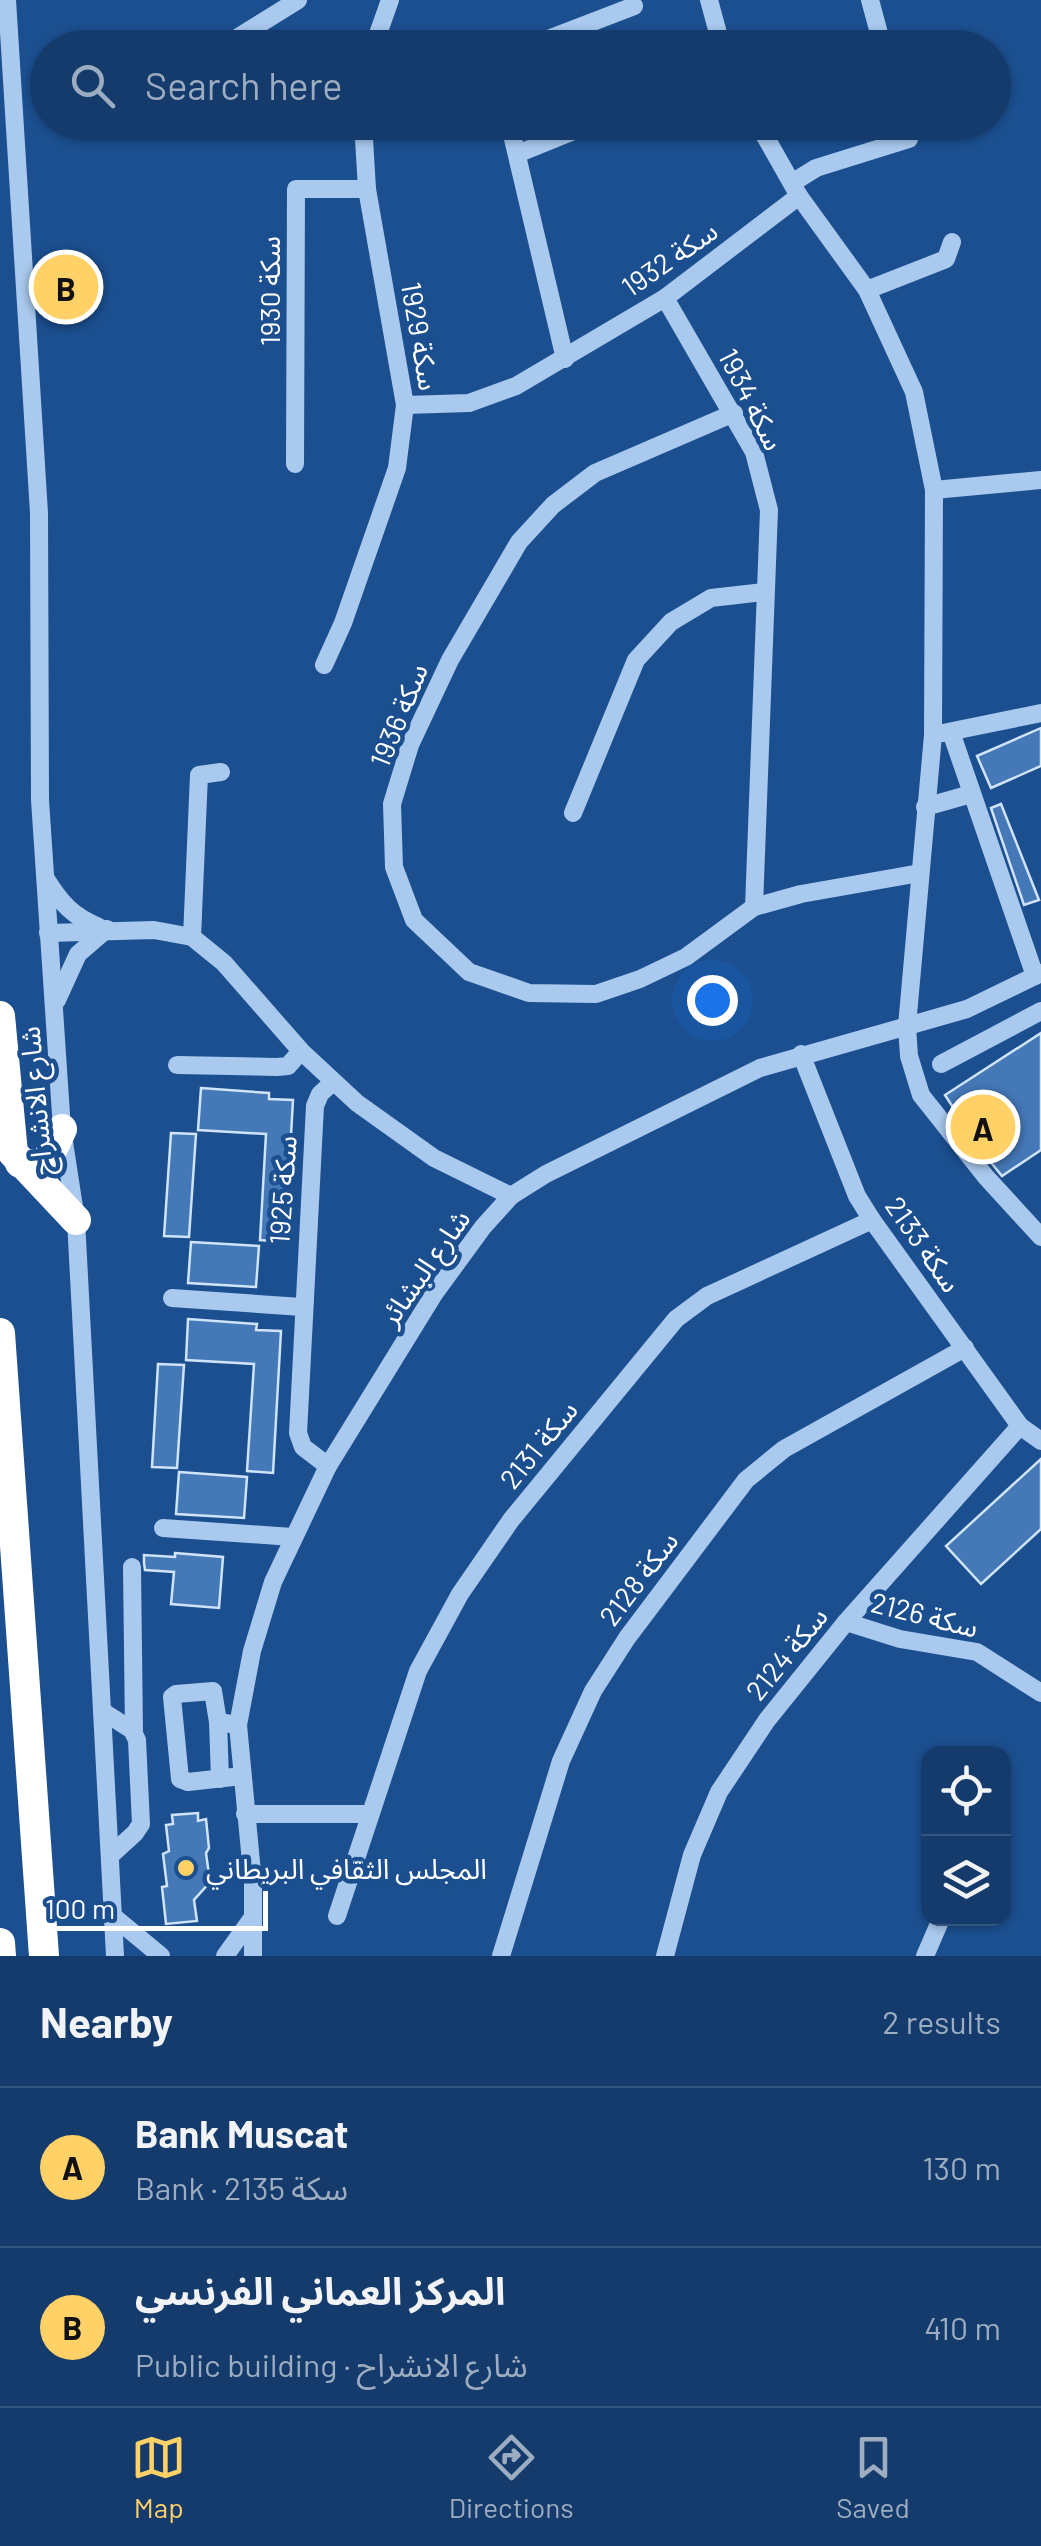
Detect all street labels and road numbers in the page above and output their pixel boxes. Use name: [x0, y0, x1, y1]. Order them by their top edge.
street label: سكة 1932: [615, 213, 723, 303]
street label: سكة 1930: [252, 236, 286, 346]
street label: سكة 1929: [395, 279, 447, 393]
street label: سكة 1934: [712, 342, 792, 456]
street label: سكة 1936: [362, 658, 434, 772]
street label: شارع الانشراح: [12, 1025, 63, 1177]
street label: سكة 1925: [261, 1134, 303, 1246]
street label: سكة 2133: [879, 1190, 969, 1298]
street label: شارع البشائر: [371, 1202, 481, 1335]
street label: سكة 2131: [492, 1393, 584, 1495]
street label: سكة 2128: [592, 1524, 684, 1632]
street label: سكة 2126: [868, 1584, 982, 1644]
street label: سكة 2124: [738, 1599, 834, 1707]

